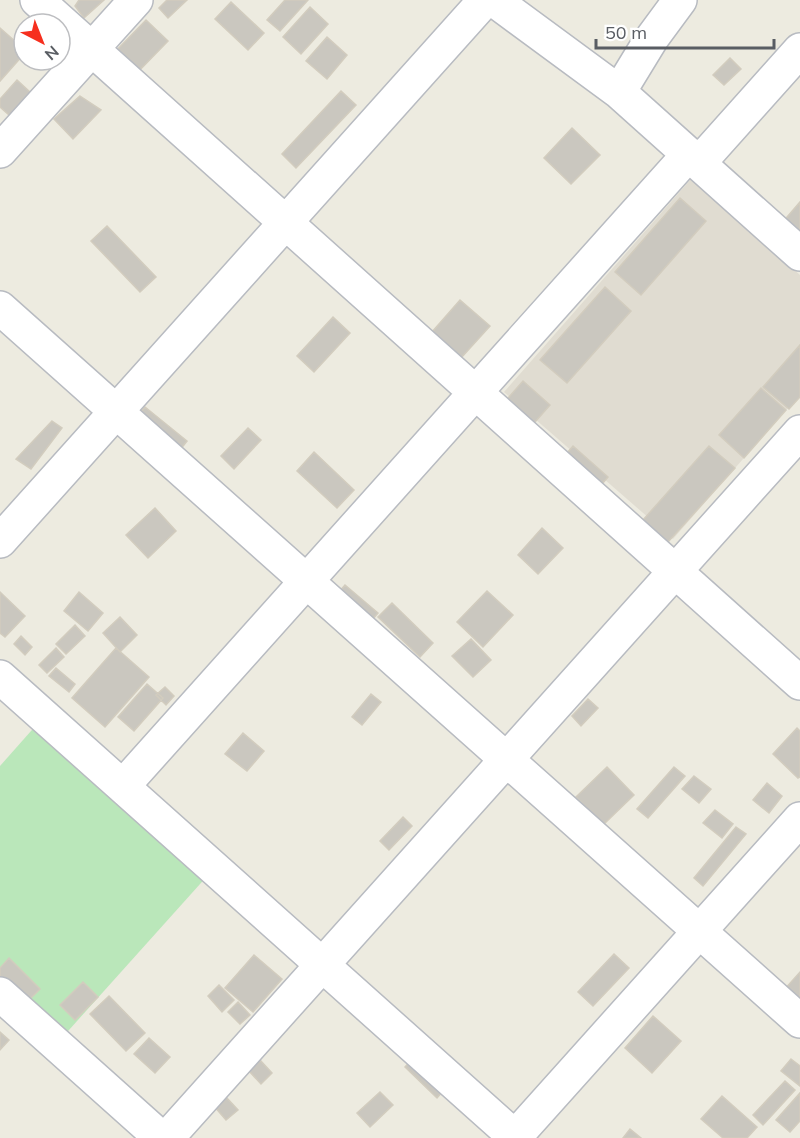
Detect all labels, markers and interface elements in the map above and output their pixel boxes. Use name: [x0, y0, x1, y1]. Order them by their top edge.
north arrow: [12, 12, 72, 72]
scale bar: [596, 12, 774, 50]
text: 50 m: [605, 21, 647, 44]
text: N: [41, 42, 63, 65]

